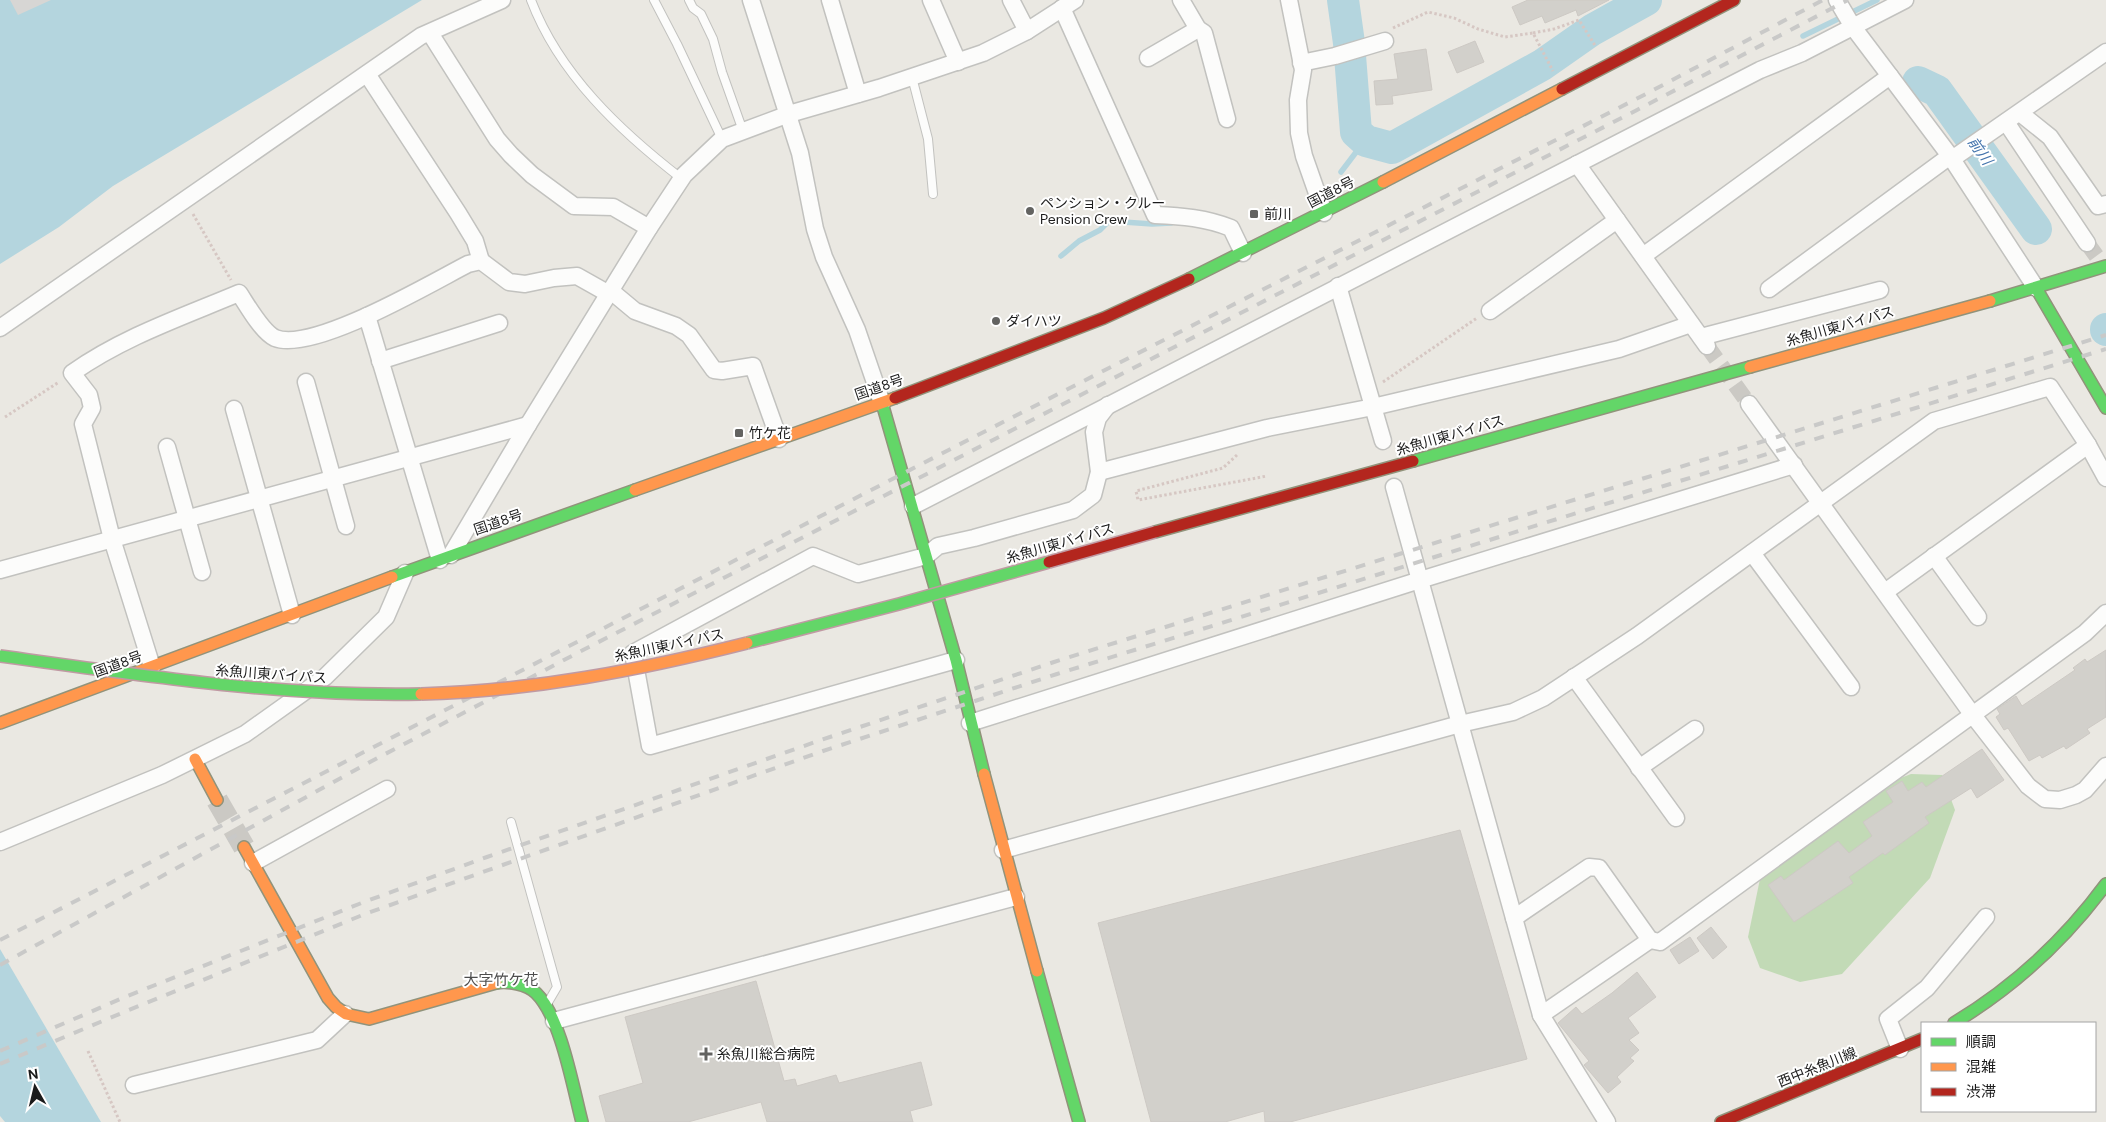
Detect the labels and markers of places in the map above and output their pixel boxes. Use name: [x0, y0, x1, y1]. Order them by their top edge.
place label: ペンション・クルー Pension Crew: [1040, 194, 1166, 228]
marker: ペンション・クルー Pension Crew: [1024, 205, 1036, 217]
place label: 前川: [1264, 205, 1292, 223]
marker: 前川: [1248, 208, 1260, 220]
place label: ダイハツ: [1006, 312, 1062, 330]
marker: ダイハツ: [990, 315, 1002, 327]
place label: 竹ケ花: [749, 424, 791, 442]
marker: 竹ケ花: [733, 427, 745, 439]
place label: 糸魚川総合病院: [717, 1045, 815, 1063]
marker: 糸魚川総合病院: [699, 1047, 713, 1061]

